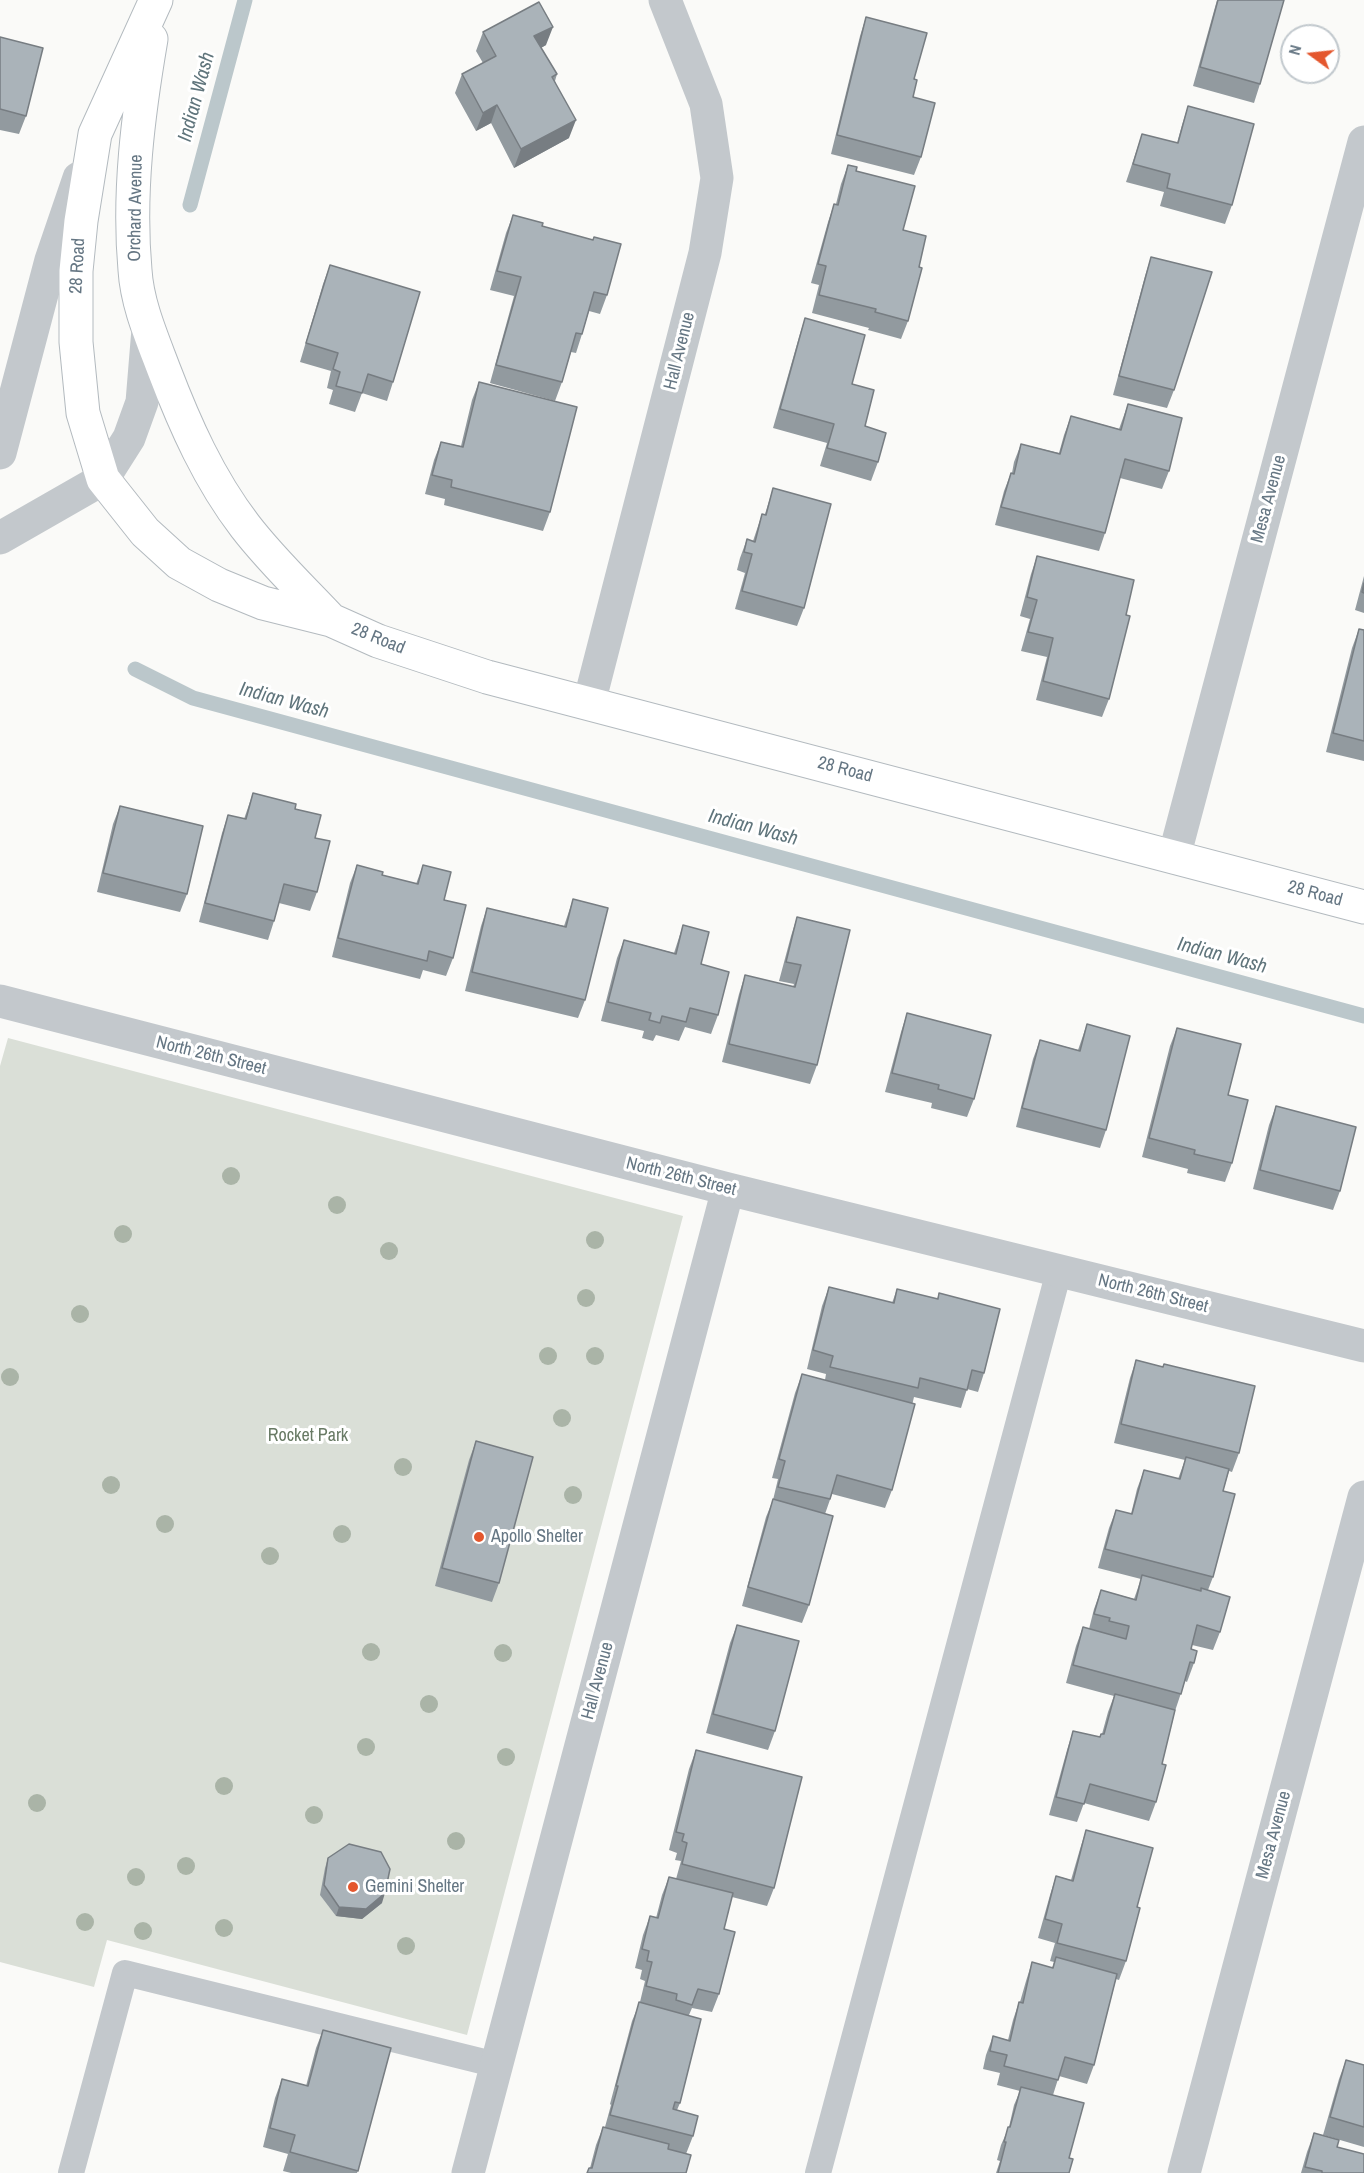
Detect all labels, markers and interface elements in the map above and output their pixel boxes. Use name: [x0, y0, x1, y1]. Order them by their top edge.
north arrow: [1280, 24, 1340, 84]
text: N: [1283, 42, 1306, 57]
water label: Indian Wash: [174, 50, 220, 144]
street label: Orchard Avenue: [124, 154, 148, 262]
street label: 28 Road: [66, 238, 90, 294]
street label: Hall Avenue: [660, 310, 700, 392]
street label: Mesa Avenue: [1247, 453, 1291, 545]
street label: 28 Road: [348, 619, 408, 659]
water label: Indian Wash: [237, 678, 331, 724]
street label: 28 Road: [815, 752, 875, 788]
water label: Indian Wash: [706, 805, 800, 851]
street label: 28 Road: [1285, 876, 1345, 912]
water label: Indian Wash: [1175, 933, 1269, 979]
street label: North 26th Street: [154, 1032, 268, 1080]
street label: North 26th Street: [624, 1153, 738, 1201]
street label: North 26th Street: [1096, 1270, 1210, 1318]
park label: Rocket Park: [268, 1425, 348, 1447]
place label: Apollo Shelter: [491, 1526, 583, 1548]
marker: Apollo Shelter: [472, 1530, 486, 1544]
street label: Hall Avenue: [577, 1640, 619, 1722]
street label: Mesa Avenue: [1252, 1789, 1296, 1881]
place label: Gemini Shelter: [365, 1876, 464, 1898]
marker: Gemini Shelter: [346, 1880, 360, 1894]

